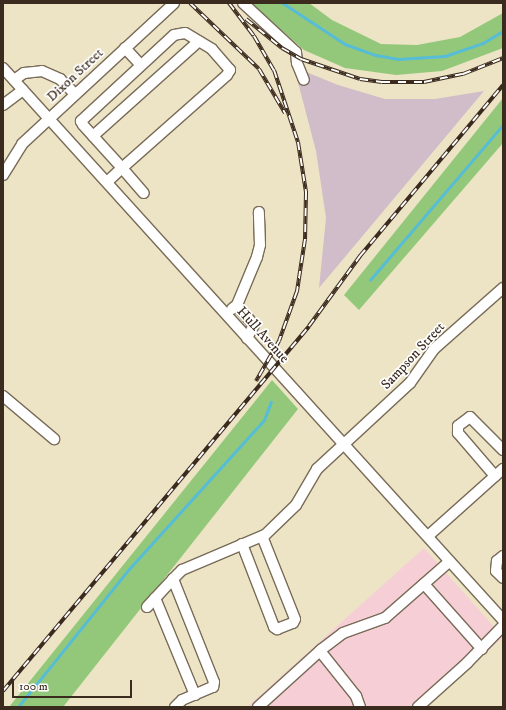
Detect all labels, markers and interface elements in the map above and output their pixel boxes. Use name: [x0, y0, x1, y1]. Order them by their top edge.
street label: Dixon Street: [43, 45, 107, 105]
street label: Hull Avenue: [233, 303, 293, 367]
street label: Sampson Street: [378, 319, 448, 393]
scale bar: [14, 672, 134, 698]
text: 100 m: [19, 679, 48, 694]

